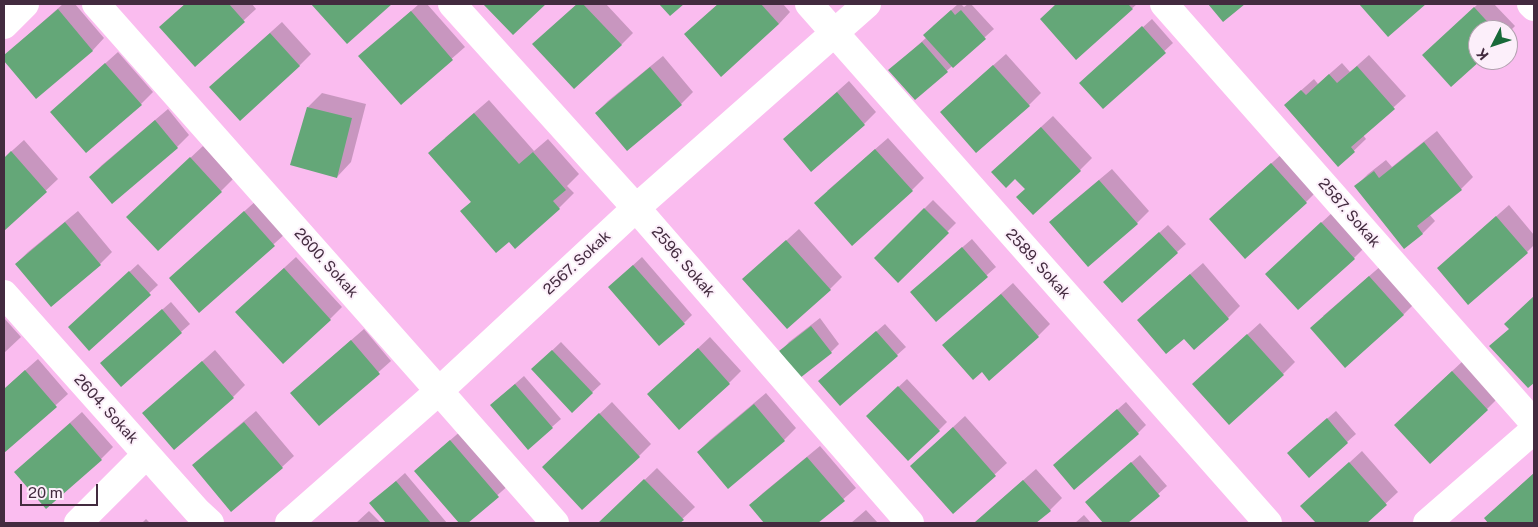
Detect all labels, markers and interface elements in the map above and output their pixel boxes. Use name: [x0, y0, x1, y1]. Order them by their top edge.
north arrow: [1468, 20, 1518, 70]
text: K: [1473, 45, 1492, 63]
street label: 2587. Sokak: [1314, 175, 1384, 251]
street label: 2596. Sokak: [647, 223, 719, 301]
street label: 2600. Sokak: [290, 225, 362, 301]
street label: 2589. Sokak: [1002, 225, 1074, 303]
street label: 2567. Sokak: [540, 227, 614, 299]
street label: 2604. Sokak: [70, 371, 142, 447]
scale bar: [22, 474, 100, 506]
text: 20 m: [28, 484, 63, 501]

